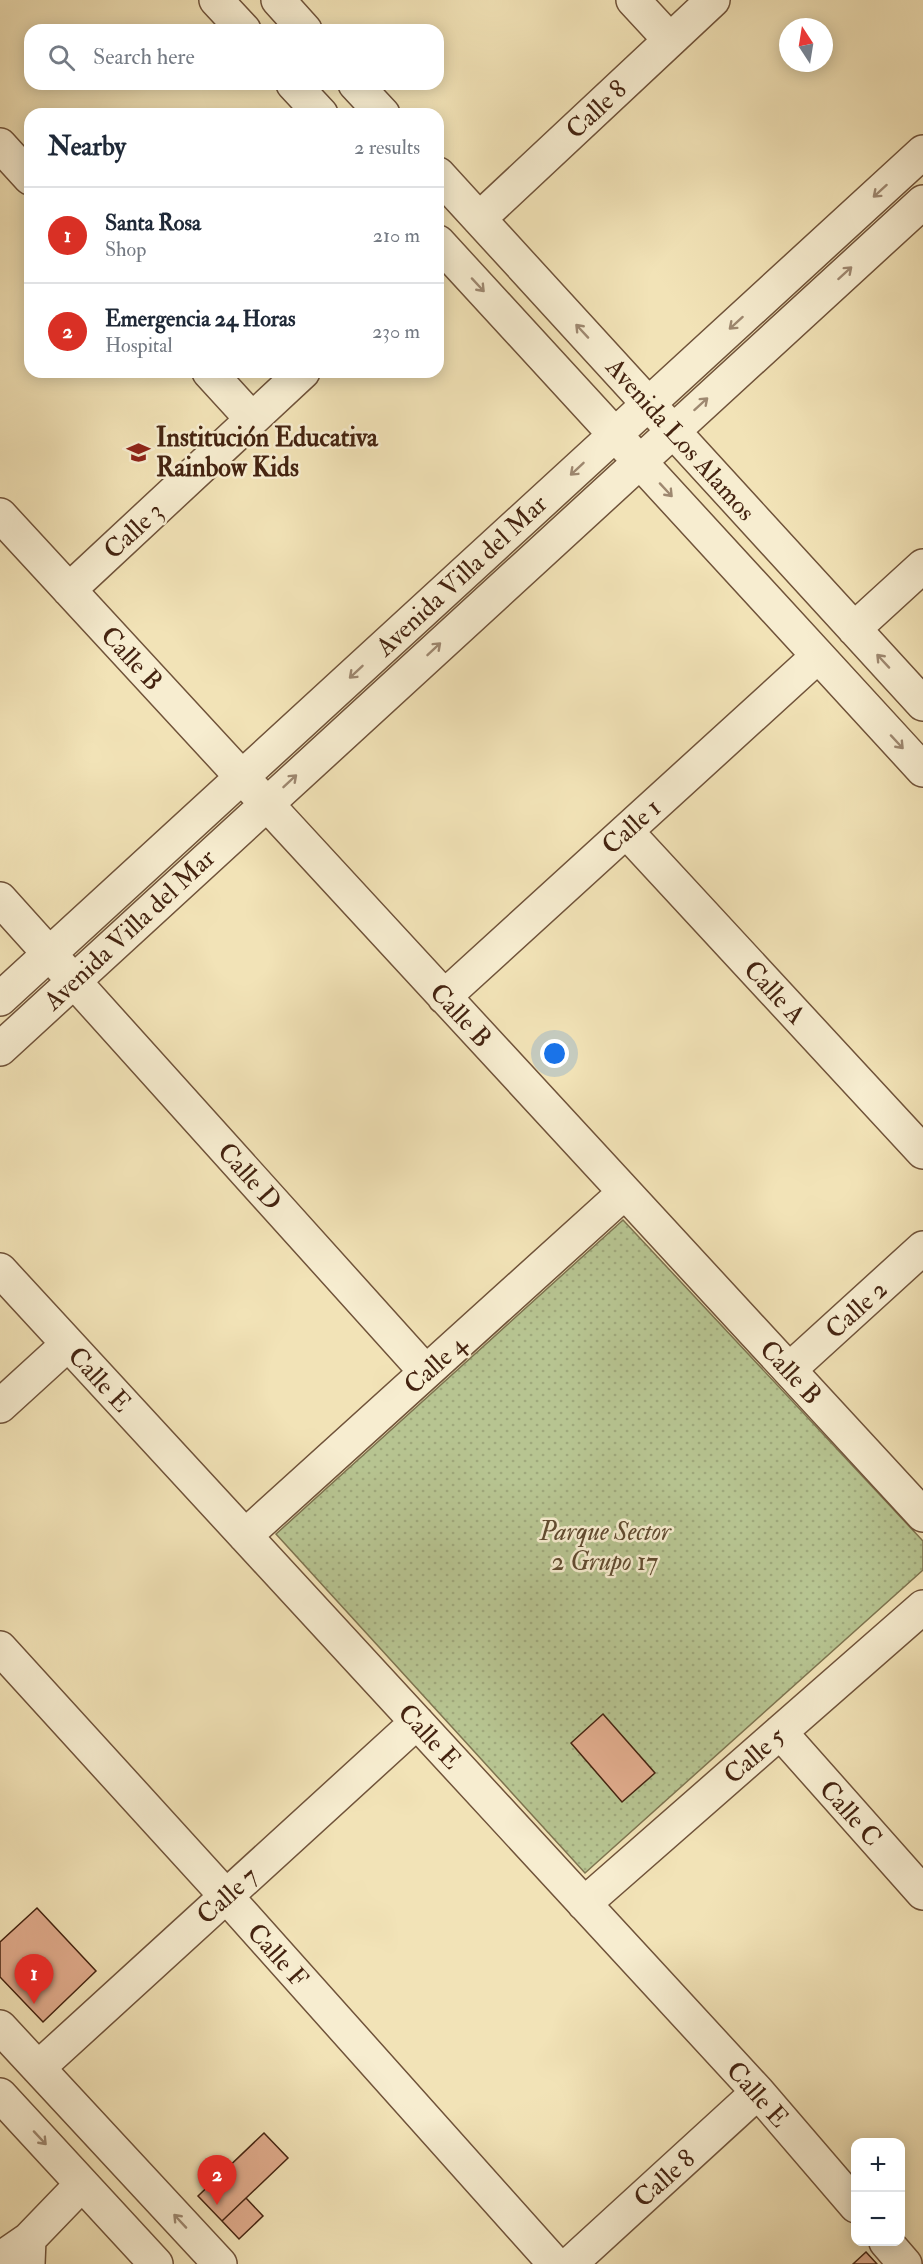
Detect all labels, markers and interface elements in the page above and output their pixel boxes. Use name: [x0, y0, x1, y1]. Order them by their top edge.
north arrow: [779, 18, 833, 72]
search box: [24, 24, 444, 90]
icon: search: [45, 41, 78, 74]
text: Search here: [93, 43, 195, 71]
street label: Calle 8: [560, 74, 634, 146]
text: Nearby: [48, 131, 126, 163]
text: 2 results: [354, 135, 420, 160]
one-way arrow: [873, 184, 888, 198]
text: Santa Rosa: [105, 209, 201, 237]
text: 1: [64, 223, 71, 248]
text: 210 m: [373, 223, 420, 248]
text: Shop: [105, 237, 146, 262]
one-way arrow: [838, 265, 853, 280]
one-way arrow: [470, 277, 485, 292]
text: Emergencia 24 Horas: [105, 305, 296, 333]
one-way arrow: [728, 316, 743, 330]
text: 2: [62, 319, 73, 344]
text: 230 m: [372, 319, 420, 344]
one-way arrow: [575, 324, 589, 339]
text: Hospital: [105, 333, 173, 358]
street label: Avenida Los Alamos: [598, 351, 762, 528]
one-way arrow: [693, 397, 708, 411]
place label: Institución Educativa Rainbow Kids: [156, 422, 379, 484]
school or university icon: Institución Educativa Rainbow Kids: [125, 439, 151, 465]
one-way arrow: [569, 462, 584, 476]
one-way arrow: [659, 483, 673, 498]
street label: Avenida Villa del Mar: [369, 488, 554, 664]
street label: Calle 3: [97, 495, 170, 566]
street label: Calle B: [94, 620, 169, 697]
one-way arrow: [426, 642, 441, 656]
one-way arrow: [876, 653, 890, 668]
one-way arrow: [349, 665, 364, 679]
one-way arrow: [890, 735, 904, 750]
one-way arrow: [282, 774, 297, 788]
street label: Calle 1: [596, 792, 668, 862]
street label: Avenida Villa del Mar: [37, 842, 222, 1018]
street label: Calle A: [737, 954, 812, 1032]
street label: Calle B: [423, 977, 498, 1054]
your location: [540, 1039, 569, 1068]
street label: Calle D: [210, 1136, 288, 1217]
street label: Calle 2: [819, 1274, 894, 1346]
street label: Calle 4: [398, 1328, 474, 1401]
street label: Calle B: [753, 1334, 828, 1411]
street label: Calle E: [61, 1340, 138, 1419]
park label: Parque Sector 2 Grupo 17: [538, 1516, 672, 1578]
street label: Calle E: [391, 1697, 468, 1776]
street label: Calle 5: [718, 1720, 792, 1791]
street label: Calle C: [812, 1774, 888, 1853]
street label: Calle 7: [191, 1860, 265, 1931]
street label: Calle F: [240, 1917, 314, 1994]
pin: 1: [15, 1954, 54, 2004]
street label: Calle E: [719, 2055, 795, 2134]
one-way arrow: [33, 2130, 47, 2145]
map controls: [851, 2138, 905, 2246]
button: +: [851, 2138, 905, 2192]
street label: Calle 8: [627, 2143, 702, 2215]
pin: 2: [198, 2156, 236, 2205]
button: −: [851, 2192, 905, 2246]
one-way arrow: [173, 2214, 187, 2229]

